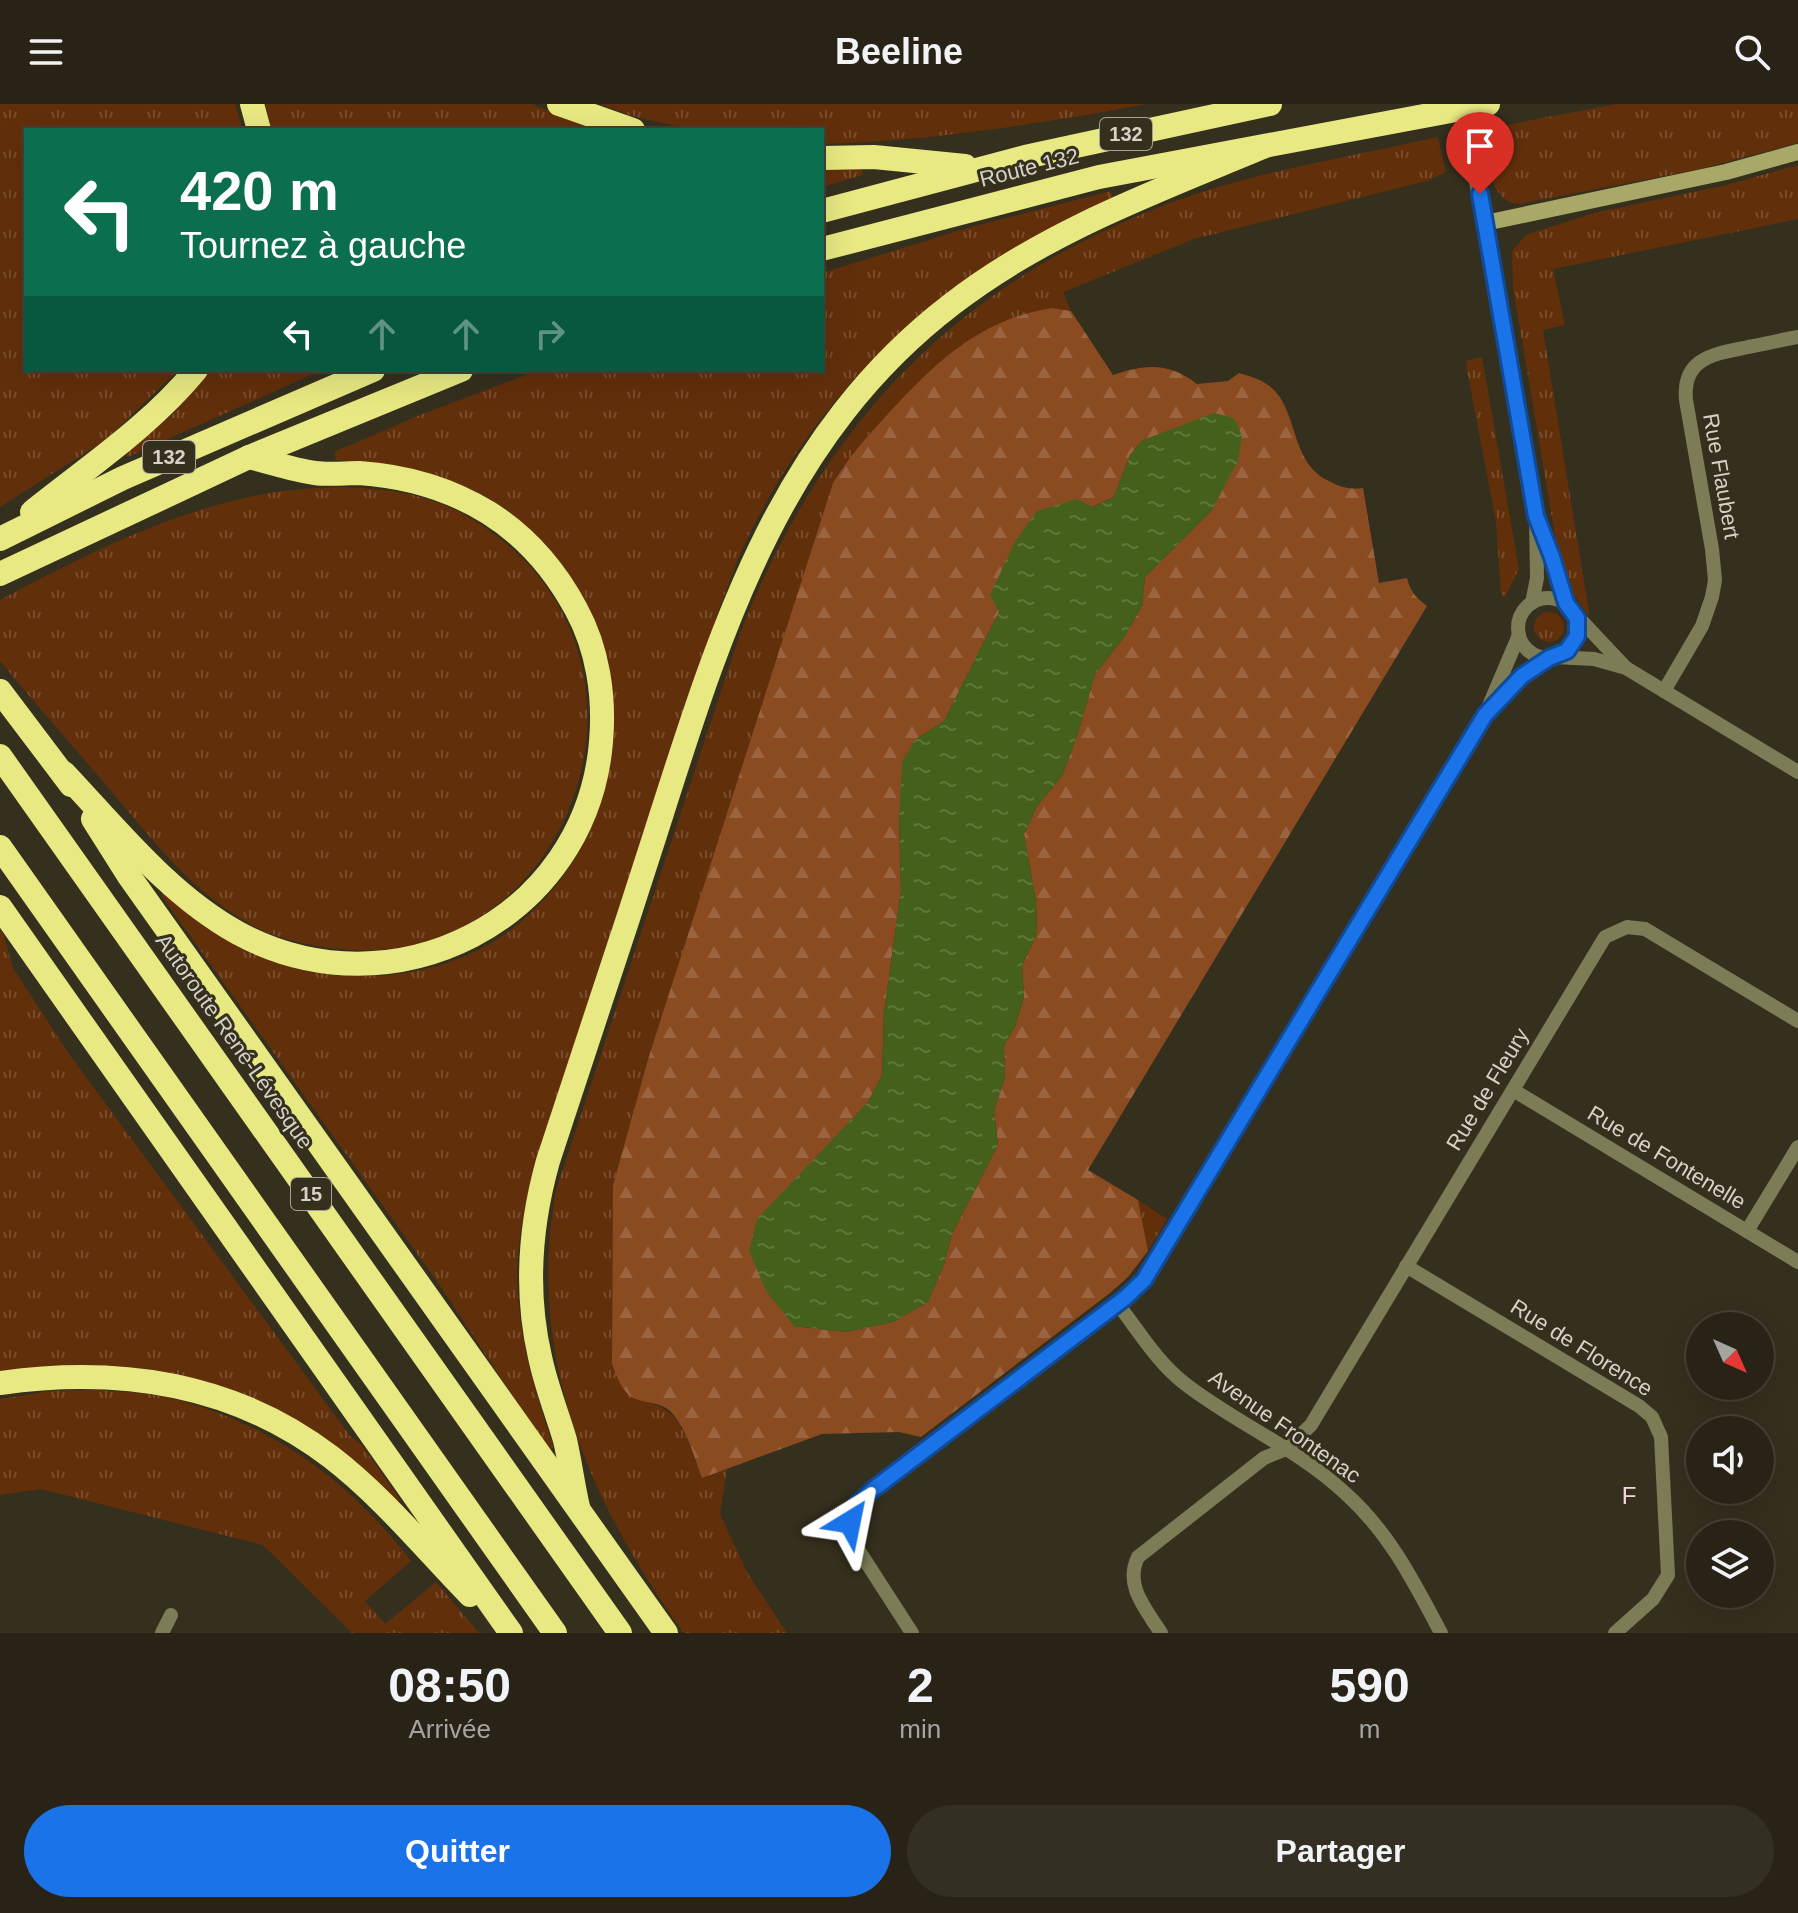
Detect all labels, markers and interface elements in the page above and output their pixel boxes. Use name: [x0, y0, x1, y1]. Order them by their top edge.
icon: menu: [24, 30, 68, 74]
icon: search: [1730, 30, 1774, 74]
text: Beeline: [835, 31, 963, 72]
pin: [1446, 112, 1514, 194]
road number: 132: [1100, 118, 1152, 150]
icon: arrive: [1458, 124, 1502, 168]
street label: Route 132: [977, 143, 1081, 192]
text: 420 m: [180, 159, 339, 222]
icon: left: [48, 160, 152, 264]
text: Tournez à gauche: [180, 225, 466, 266]
icon: left: [276, 312, 320, 356]
icon: ahead: [360, 312, 404, 356]
icon: ahead: [444, 312, 488, 356]
icon: right: [528, 312, 572, 356]
street label: Rue Flaubert: [1698, 411, 1745, 541]
road number: 132: [143, 441, 195, 473]
street label: Autoroute René-Lévesque: [151, 929, 318, 1154]
street label: Rue de Fleury: [1441, 1024, 1534, 1155]
street label: Rue de Fontenelle: [1583, 1100, 1750, 1214]
road number: 15: [291, 1178, 331, 1210]
street label: Rue de Florence: [1506, 1294, 1657, 1401]
north arrow: [1686, 1312, 1774, 1400]
map controls: [1686, 1312, 1774, 1608]
street label: Avenue Frontenac: [1204, 1365, 1365, 1488]
button: sound: [1686, 1416, 1774, 1504]
position arrow: [808, 1480, 892, 1564]
district label: F: [1622, 1482, 1638, 1509]
button: layers: [1686, 1520, 1774, 1608]
text: 08:50: [388, 1659, 511, 1712]
text: 2: [907, 1659, 934, 1712]
text: 590: [1330, 1659, 1410, 1712]
text: Arrivée: [409, 1714, 491, 1744]
text: min: [899, 1714, 941, 1744]
text: m: [1359, 1714, 1380, 1744]
button: Quitter: [24, 1805, 891, 1897]
button: Partager: [907, 1805, 1774, 1897]

